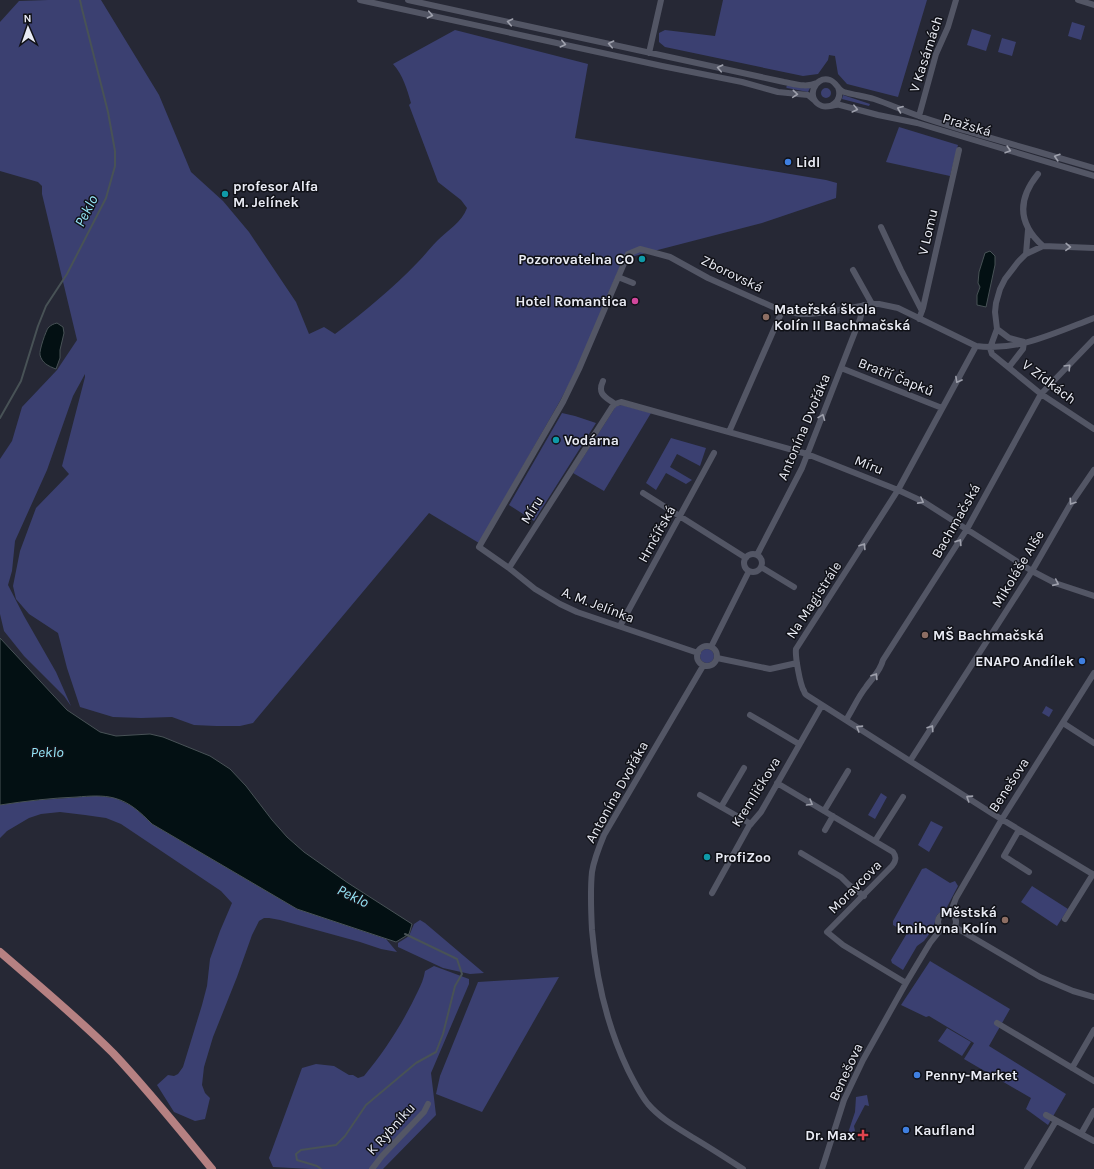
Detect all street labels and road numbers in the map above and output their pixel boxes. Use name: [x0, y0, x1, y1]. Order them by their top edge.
street label: V Kasárnách: [906, 14, 946, 94]
street label: Pražská: [941, 110, 993, 140]
street label: V Lomu: [914, 207, 942, 257]
street label: Zborovská: [698, 252, 766, 296]
street label: Bratří Čapků: [856, 354, 936, 400]
street label: V Zídkách: [1019, 356, 1079, 408]
street label: Antonína Dvořáka: [774, 371, 834, 483]
street label: Míru: [852, 452, 886, 478]
street label: Bachmačská: [928, 481, 984, 561]
street label: Míru: [517, 493, 547, 527]
street label: Hrnčířská: [634, 503, 680, 565]
street label: Mikoláše Alše: [988, 527, 1048, 611]
street label: Na Magistrále: [783, 558, 845, 642]
street label: A. M. Jelínka: [559, 583, 637, 627]
street label: Antonína Dvořáka: [582, 738, 652, 846]
street label: Kremličkova: [728, 754, 784, 830]
street label: Benešova: [985, 755, 1033, 815]
street label: Moravcova: [825, 857, 885, 917]
street label: Benešova: [825, 1041, 867, 1103]
street label: K Rybníku: [363, 1099, 419, 1159]

